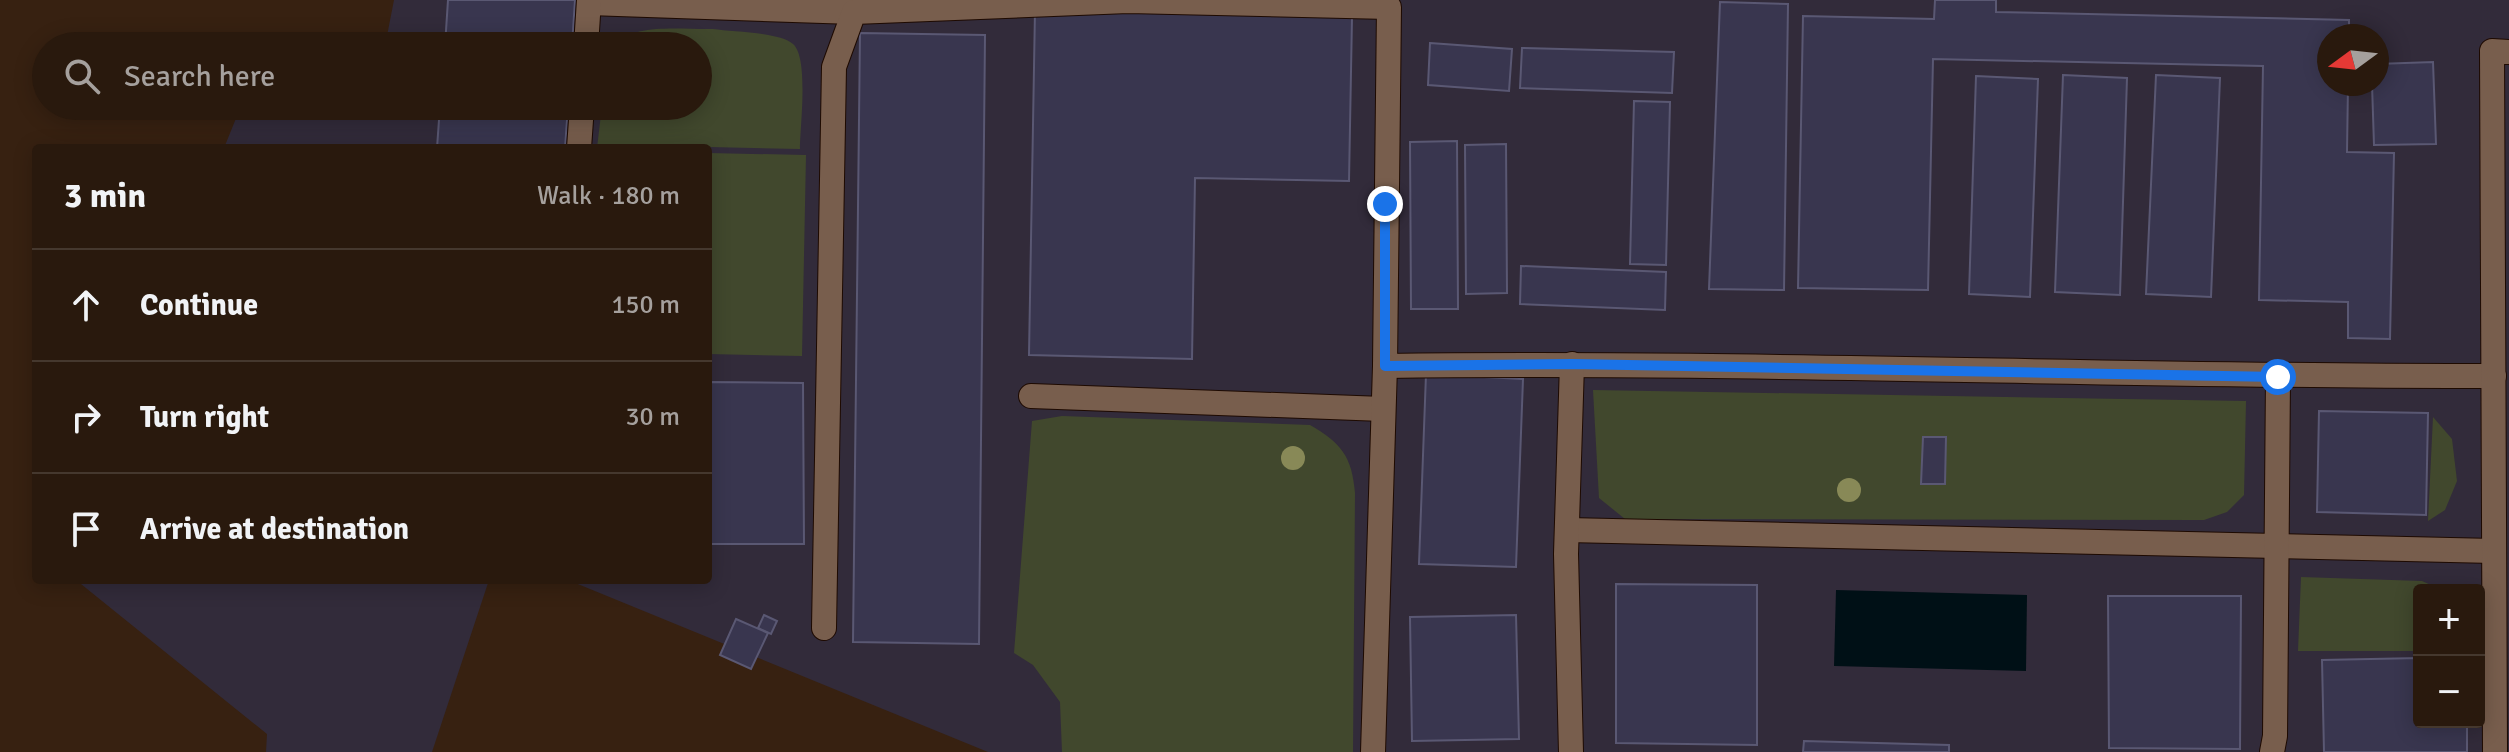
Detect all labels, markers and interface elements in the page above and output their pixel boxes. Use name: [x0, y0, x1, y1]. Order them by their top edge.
north arrow: [2317, 24, 2389, 96]
search box: [32, 32, 712, 120]
icon: search: [60, 54, 104, 98]
text: Search here: [124, 58, 275, 95]
text: 3 min: [64, 175, 146, 217]
text: Walk · 180 m: [537, 180, 680, 212]
route end: [1367, 186, 1403, 222]
icon: ahead: [64, 283, 108, 327]
text: Continue: [140, 287, 258, 324]
text: 150 m: [611, 289, 680, 321]
route start: [2260, 359, 2296, 395]
icon: right: [64, 395, 108, 439]
text: Turn right: [140, 399, 269, 436]
text: 30 m: [625, 401, 680, 433]
icon: arrive: [64, 507, 108, 551]
text: Arrive at destination: [140, 511, 409, 548]
map controls: [2413, 584, 2485, 728]
button: +: [2413, 584, 2485, 656]
button: −: [2413, 656, 2485, 728]

